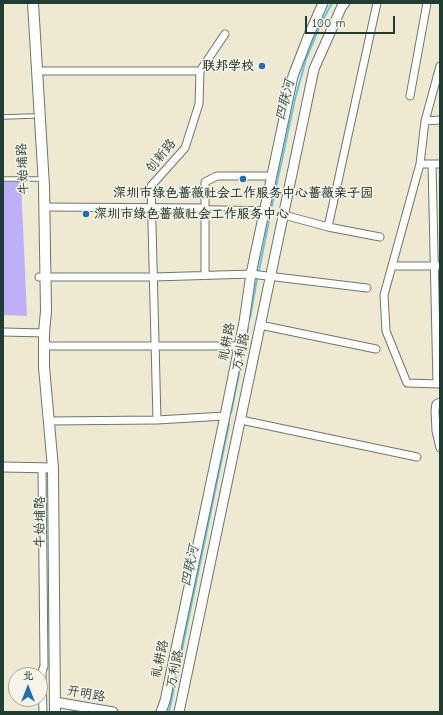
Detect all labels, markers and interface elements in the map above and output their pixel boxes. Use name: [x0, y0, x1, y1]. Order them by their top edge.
scale bar: [307, 8, 397, 34]
text: 100 m: [312, 16, 345, 30]
place label: 联邦学校: [202, 58, 254, 74]
marker: 联邦学校: [257, 61, 267, 71]
water label: 四联河: [272, 78, 298, 122]
street label: 创新路: [143, 136, 179, 176]
street label: 牛始埔路: [14, 143, 32, 195]
marker: 深圳市绿色蔷薇社会工作服务中心蔷薇亲子园: [238, 174, 248, 184]
place label: 深圳市绿色蔷薇社会工作服务中心蔷薇亲子园: [113, 185, 373, 201]
place label: 深圳市绿色蔷薇社会工作服务中心: [94, 206, 289, 222]
marker: 深圳市绿色蔷薇社会工作服务中心: [81, 209, 91, 219]
street label: 礼耕路: [216, 321, 238, 363]
street label: 万利路: [229, 331, 253, 373]
street label: 牛始埔路: [32, 496, 48, 548]
water label: 四联河: [177, 544, 203, 588]
street label: 礼耕路: [148, 638, 172, 680]
street label: 万利路: [163, 648, 187, 690]
north arrow: [8, 667, 48, 707]
text: 北: [23, 669, 34, 682]
street label: 开明路: [65, 683, 107, 705]

